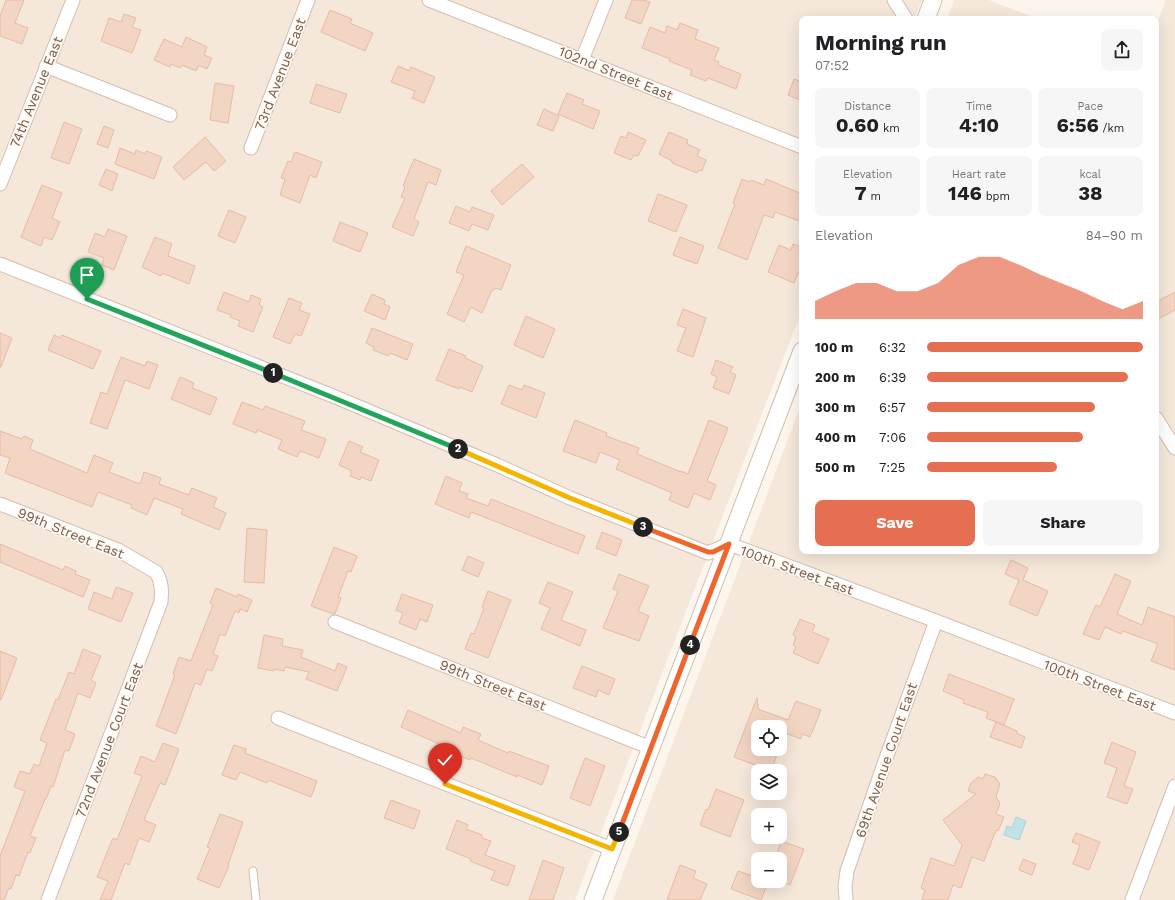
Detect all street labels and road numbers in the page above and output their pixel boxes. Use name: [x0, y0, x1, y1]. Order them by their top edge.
street label: 73rd Avenue East: [251, 16, 309, 132]
street label: 74th Avenue East: [6, 34, 66, 150]
street label: 102nd Street East: [557, 43, 675, 103]
street label: 99th Street East: [15, 504, 127, 562]
street label: 100th Street East: [738, 542, 856, 598]
street label: 99th Street East: [437, 656, 549, 714]
street label: 100th Street East: [1041, 656, 1159, 714]
street label: 72nd Avenue Court East: [72, 660, 146, 820]
street label: 69th Avenue Court East: [852, 680, 920, 840]

